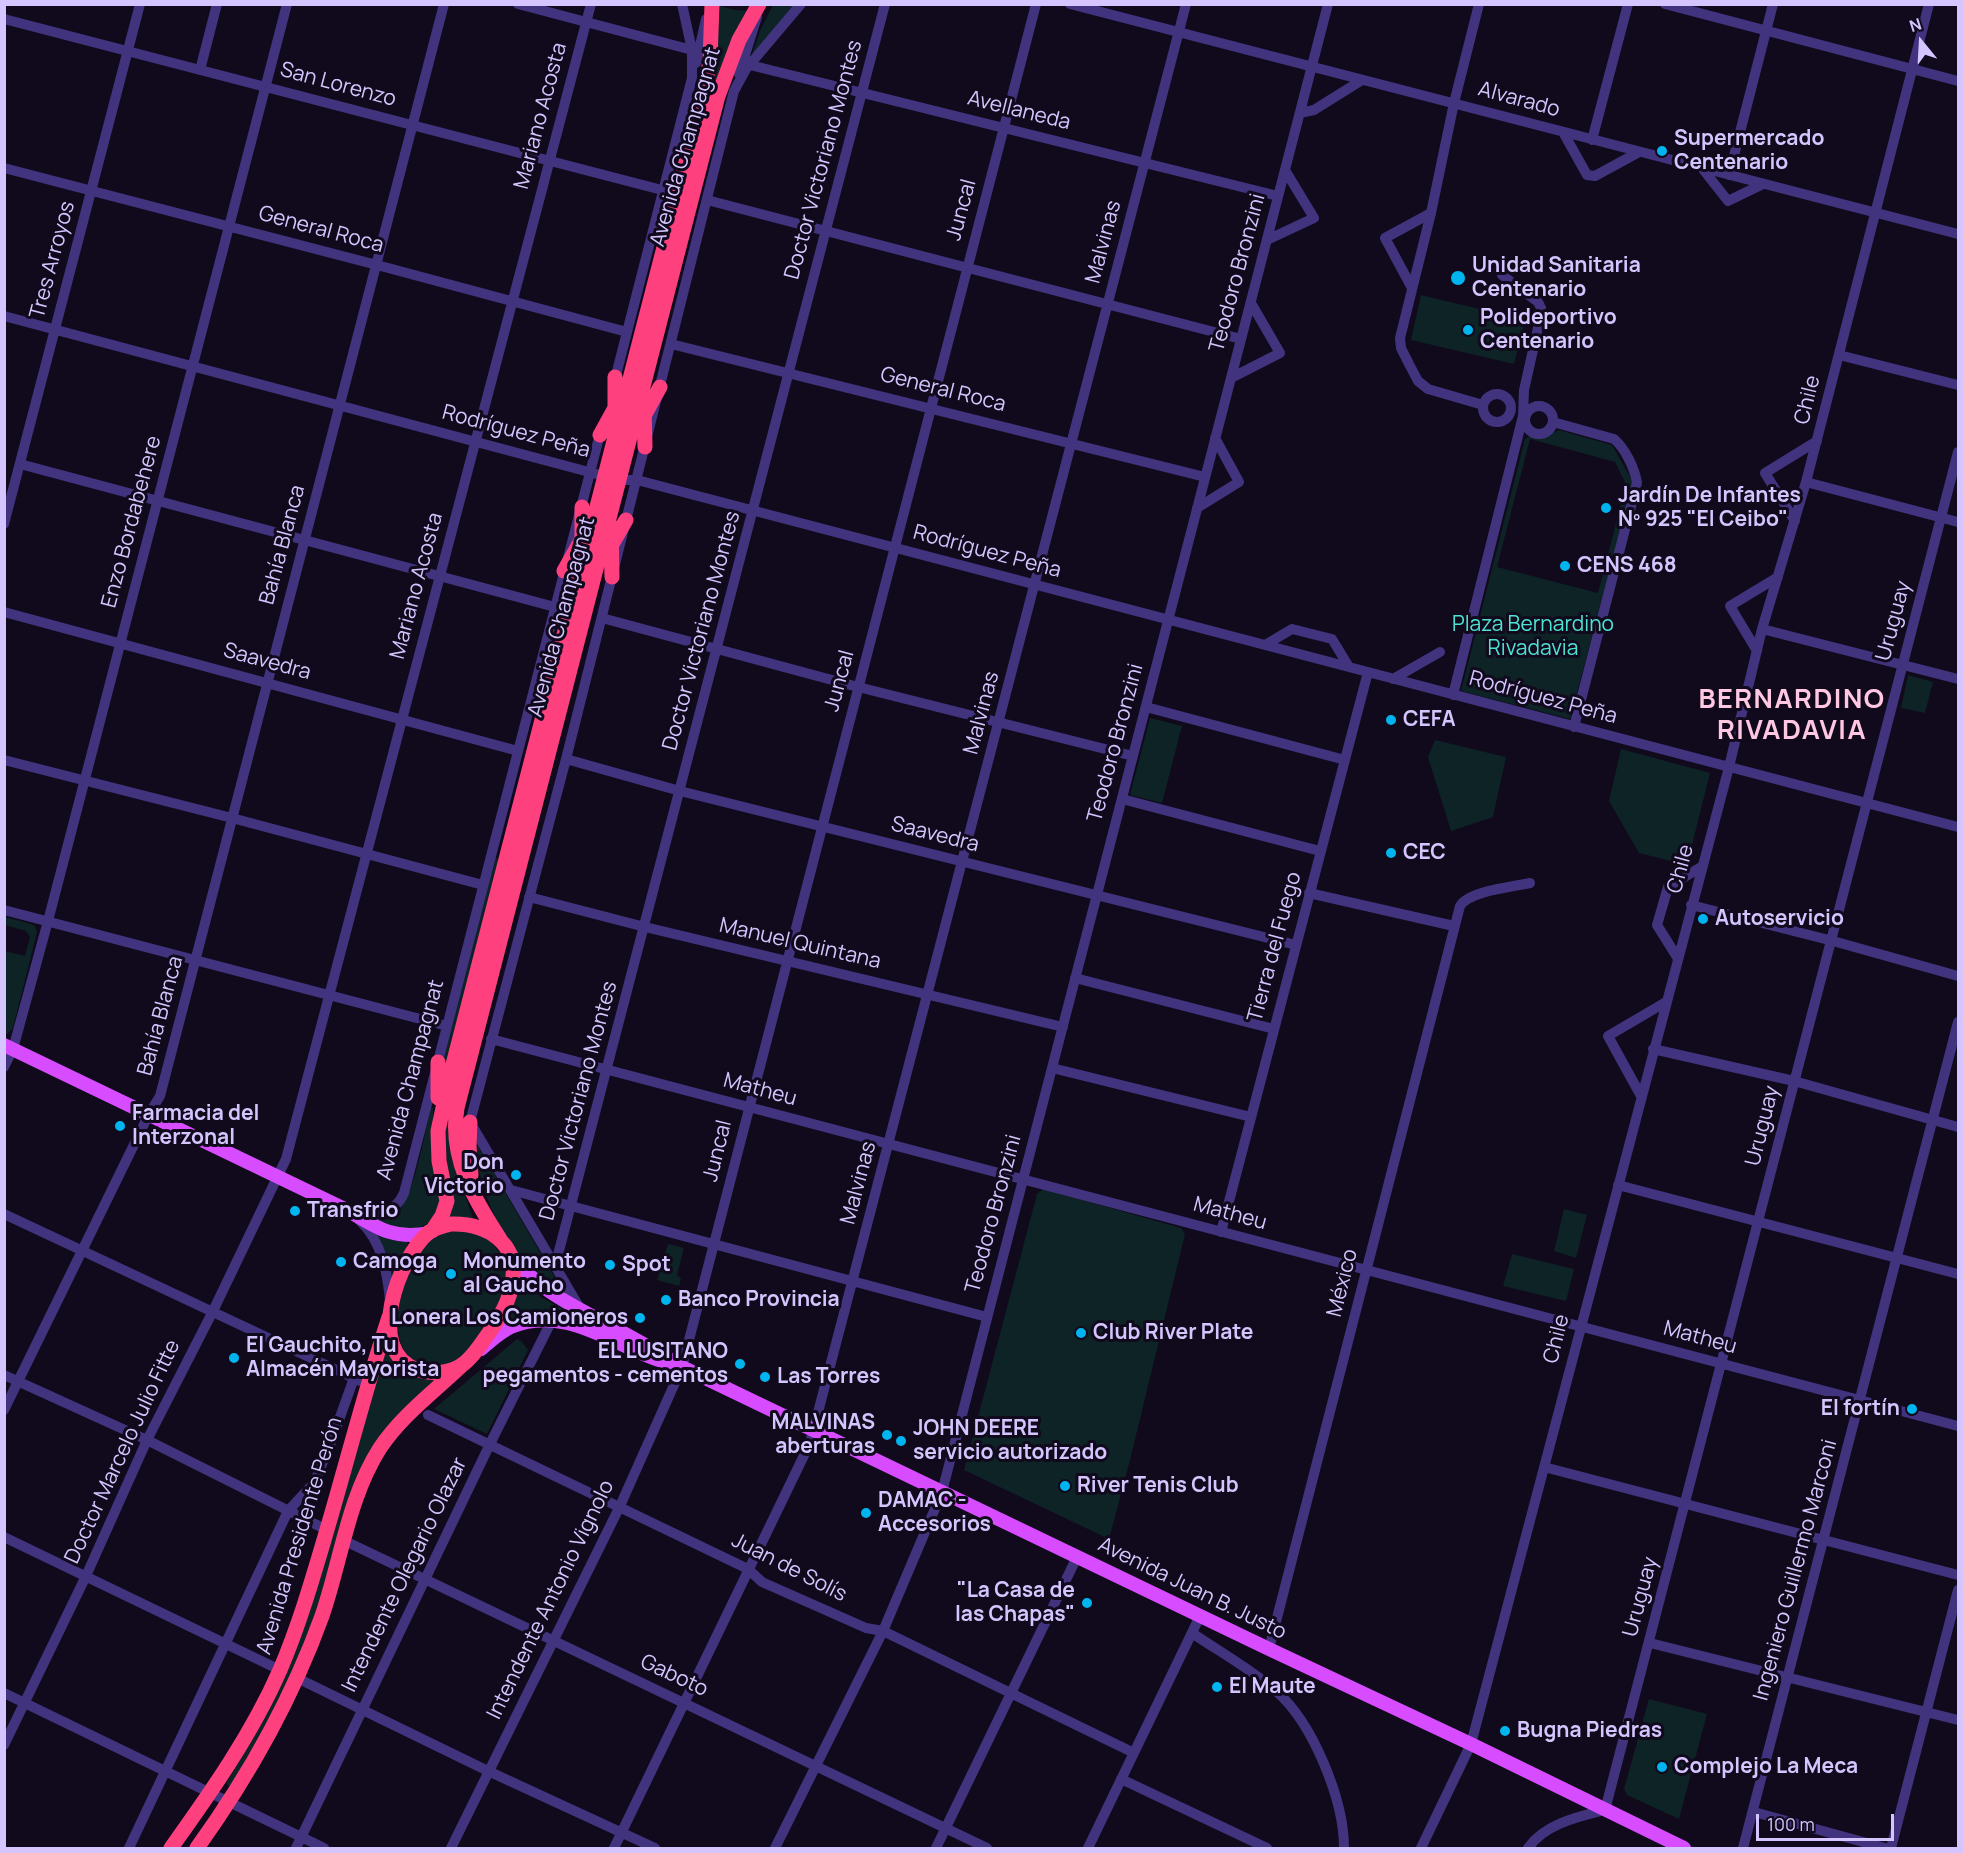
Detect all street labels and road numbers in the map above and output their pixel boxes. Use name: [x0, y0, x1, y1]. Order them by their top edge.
street label: Doctor Victoriano Montes: [780, 38, 868, 282]
street label: Mariano Acosta: [509, 40, 573, 192]
street label: Avenida Champagnat: [645, 44, 727, 250]
street label: San Lorenzo: [277, 57, 399, 113]
street label: Alvarado: [1475, 77, 1563, 123]
street label: Avellaneda: [965, 86, 1073, 136]
street label: Juncal: [942, 176, 982, 244]
street label: Teodoro Bronzini: [1205, 191, 1271, 355]
street label: Malvinas: [1081, 198, 1127, 286]
street label: Tres Arroyos: [25, 199, 81, 321]
street label: General Roca: [256, 201, 386, 259]
street label: General Roca: [878, 362, 1008, 418]
street label: Chile: [1790, 373, 1826, 427]
street label: Rodríguez Peña: [439, 400, 593, 464]
street label: Enzo Bordabehere: [97, 433, 167, 611]
street label: Bahía Blanca: [255, 482, 311, 608]
street label: Doctor Victoriano Montes: [658, 509, 746, 753]
street label: Mariano Acosta: [385, 510, 449, 662]
street label: Avenida Champagnat: [523, 514, 601, 720]
street label: Rodríguez Peña: [910, 520, 1064, 584]
street label: Uruguay: [1871, 578, 1917, 664]
street label: Saavedra: [220, 638, 314, 686]
street label: Juncal: [820, 647, 860, 715]
street label: Teodoro Bronzini: [1083, 661, 1149, 825]
street label: Rodríguez Peña: [1466, 666, 1620, 730]
street label: Malvinas: [959, 669, 1005, 757]
street label: Saavedra: [888, 812, 982, 858]
street label: Chile: [1662, 842, 1700, 896]
street label: Tierra del Fuego: [1243, 869, 1307, 1025]
street label: Manuel Quintana: [717, 913, 883, 975]
street label: Bahía Blanca: [133, 953, 189, 1079]
street label: Avenida Champagnat: [372, 977, 450, 1183]
street label: Doctor Victoriano Montes: [535, 979, 623, 1223]
street label: Matheu: [721, 1068, 799, 1112]
street label: Uruguay: [1741, 1083, 1785, 1169]
street label: Juncal: [698, 1118, 738, 1184]
street label: Teodoro Bronzini: [961, 1132, 1027, 1296]
street label: Malvinas: [836, 1139, 882, 1227]
street label: Matheu: [1191, 1192, 1269, 1236]
street label: México: [1322, 1246, 1364, 1320]
street label: Chile: [1539, 1312, 1575, 1366]
street label: Matheu: [1661, 1316, 1739, 1360]
street label: Doctor Marcelo Julio Fitte: [60, 1336, 186, 1568]
street label: Avenida Presidente Perón: [252, 1414, 348, 1658]
street label: Ingeniero Guillermo Marconi: [1749, 1437, 1843, 1703]
street label: Intendente Olegario Olazar: [337, 1453, 473, 1697]
street label: Intendente Antonio Vignolo: [482, 1476, 620, 1724]
street label: Juan de Solís: [727, 1528, 851, 1608]
street label: Avenida Juan B. Justo: [1094, 1532, 1290, 1646]
street label: Uruguay: [1618, 1554, 1664, 1640]
street label: Gaboto: [636, 1649, 712, 1703]

